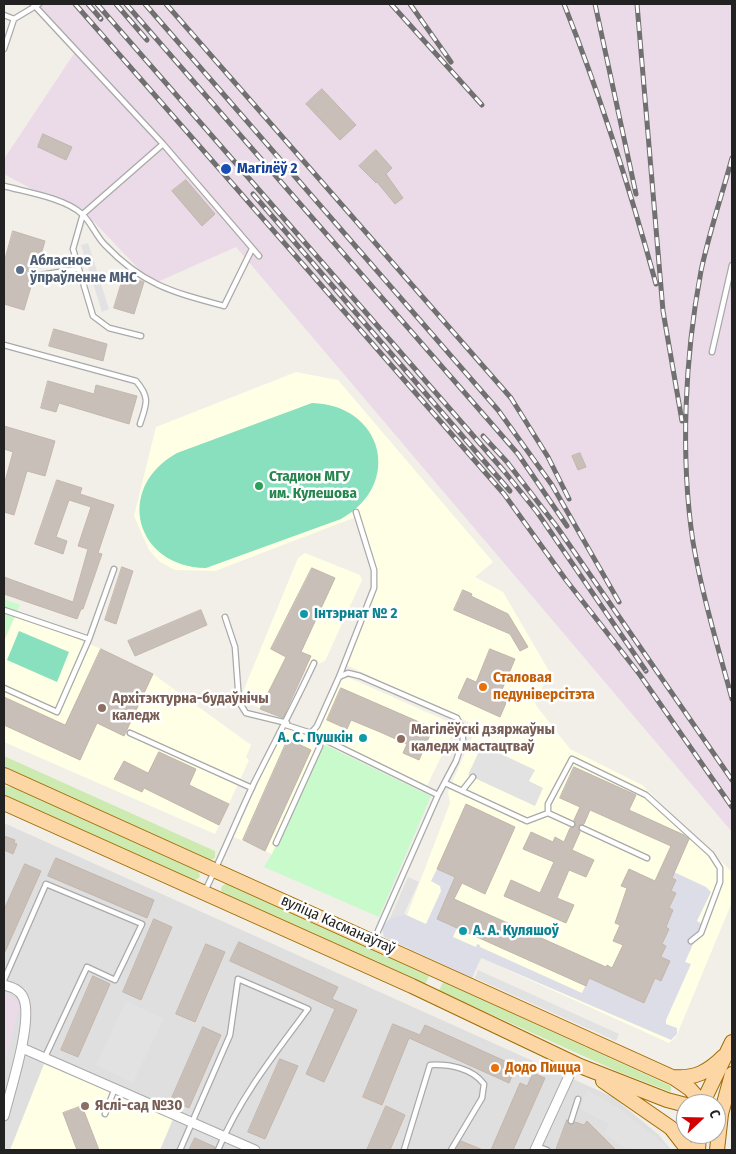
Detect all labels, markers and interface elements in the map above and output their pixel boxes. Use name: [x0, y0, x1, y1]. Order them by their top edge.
place label: Магілёў 2: [237, 160, 297, 178]
marker: Магілёў 2: [219, 162, 233, 176]
place label: Абласное ўпраўленне МНС: [30, 252, 137, 287]
marker: Абласное ўпраўленне МНС: [14, 264, 26, 276]
place label: Стадион МГУ им. Кулешова: [269, 468, 357, 503]
marker: Стадион МГУ им. Кулешова: [253, 480, 265, 492]
place label: Інтэрнат № 2: [314, 605, 397, 623]
marker: Інтэрнат № 2: [298, 608, 310, 620]
place label: Сталовая педуніверсітэта: [493, 669, 595, 704]
marker: Сталовая педуніверсітэта: [477, 681, 489, 693]
place label: Архітэктурна-будаўнічы каледж: [112, 690, 269, 725]
marker: Архітэктурна-будаўнічы каледж: [96, 702, 108, 714]
place label: Магілёўскі дзяржаўны каледж мастацтваў: [411, 721, 555, 756]
place label: А. С. Пушкін: [278, 729, 353, 747]
marker: А. С. Пушкін: [357, 732, 369, 744]
marker: Магілёўскі дзяржаўны каледж мастацтваў: [395, 733, 407, 745]
street label: вуліца Касманаўтаў: [278, 892, 398, 958]
place label: А. А. Куляшоў: [473, 922, 559, 940]
marker: А. А. Куляшоў: [457, 925, 469, 937]
place label: Додо Пицца: [505, 1059, 581, 1077]
marker: Додо Пицца: [489, 1062, 501, 1074]
north arrow: [676, 1094, 726, 1144]
place label: Яслі-сад №30: [95, 1097, 182, 1115]
marker: Яслі-сад №30: [79, 1100, 91, 1112]
text: С: [705, 1107, 724, 1120]

